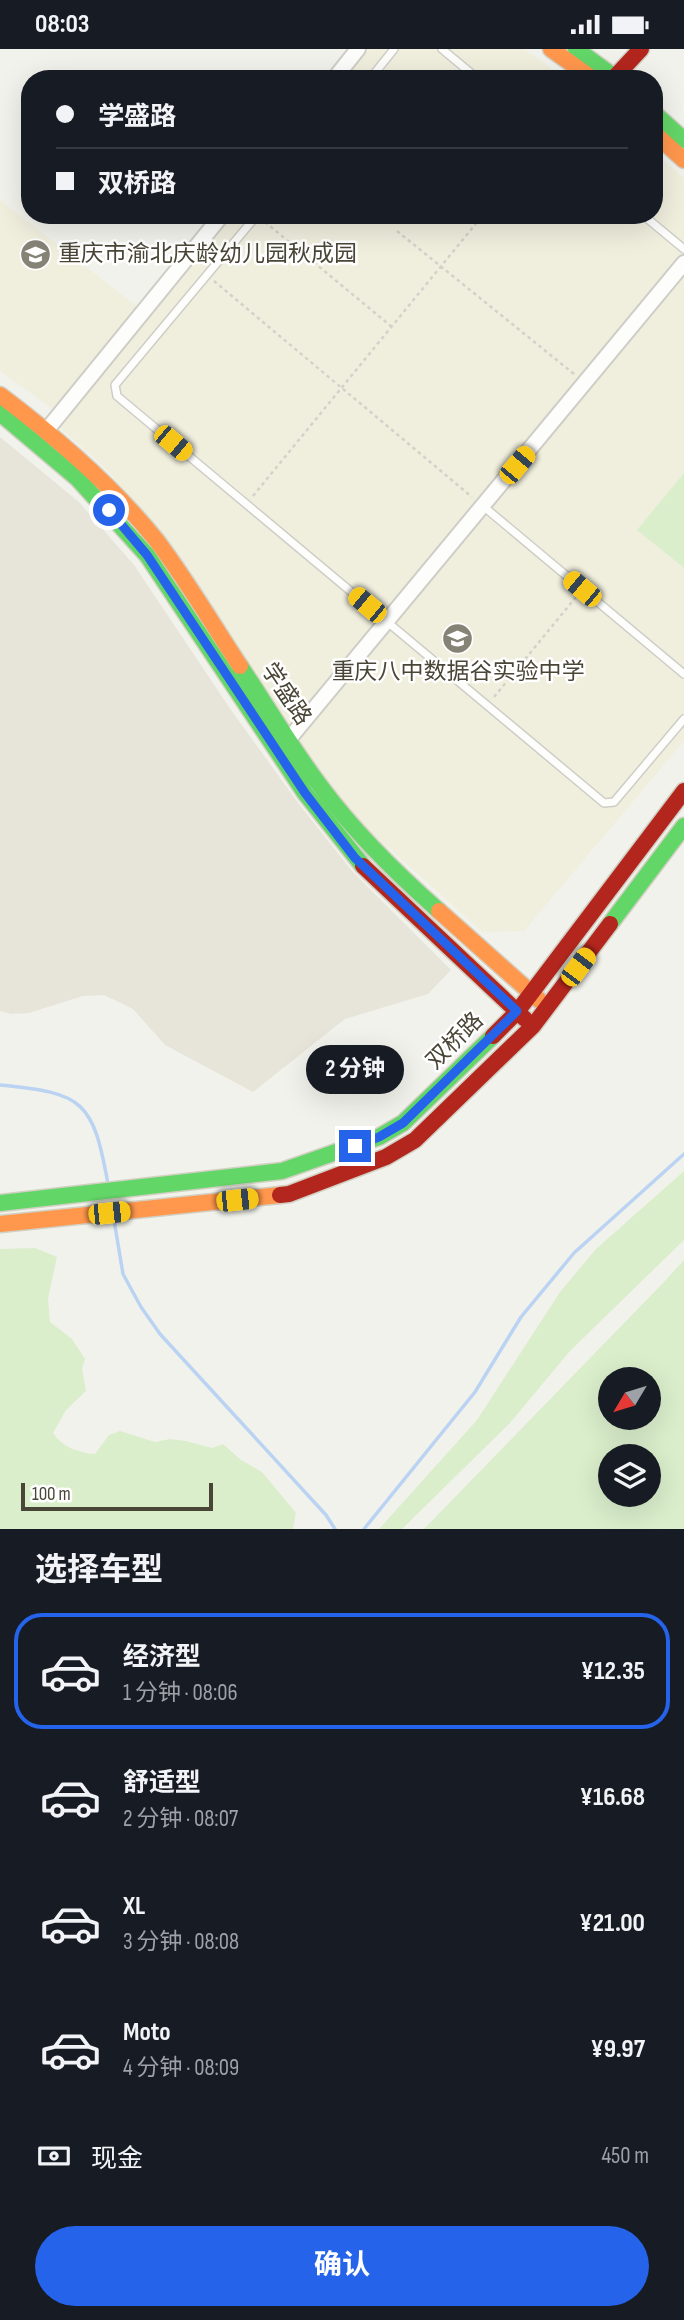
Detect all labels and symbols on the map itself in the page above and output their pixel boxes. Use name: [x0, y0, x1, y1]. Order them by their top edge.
school or university icon: 重庆市渝北庆龄幼儿园秋成园: [18, 237, 52, 271]
place label: 重庆市渝北庆龄幼儿园秋成园: [58, 240, 357, 268]
car: [151, 421, 196, 465]
car: [496, 442, 539, 488]
route start: [93, 494, 125, 526]
car: [560, 567, 605, 611]
car: [345, 583, 390, 627]
school or university icon: 重庆八中数据谷实验中学: [441, 621, 475, 655]
street label: 学盛路: [255, 658, 317, 730]
place label: 重庆八中数据谷实验中学: [332, 658, 585, 686]
car: [557, 944, 600, 990]
street label: 双桥路: [421, 1007, 489, 1075]
callout: 2 分钟: [306, 1045, 404, 1093]
route end: [339, 1130, 371, 1162]
car: [216, 1187, 259, 1213]
car: [88, 1200, 131, 1226]
north arrow: [598, 1367, 662, 1430]
scale bar: [21, 1480, 214, 1512]

